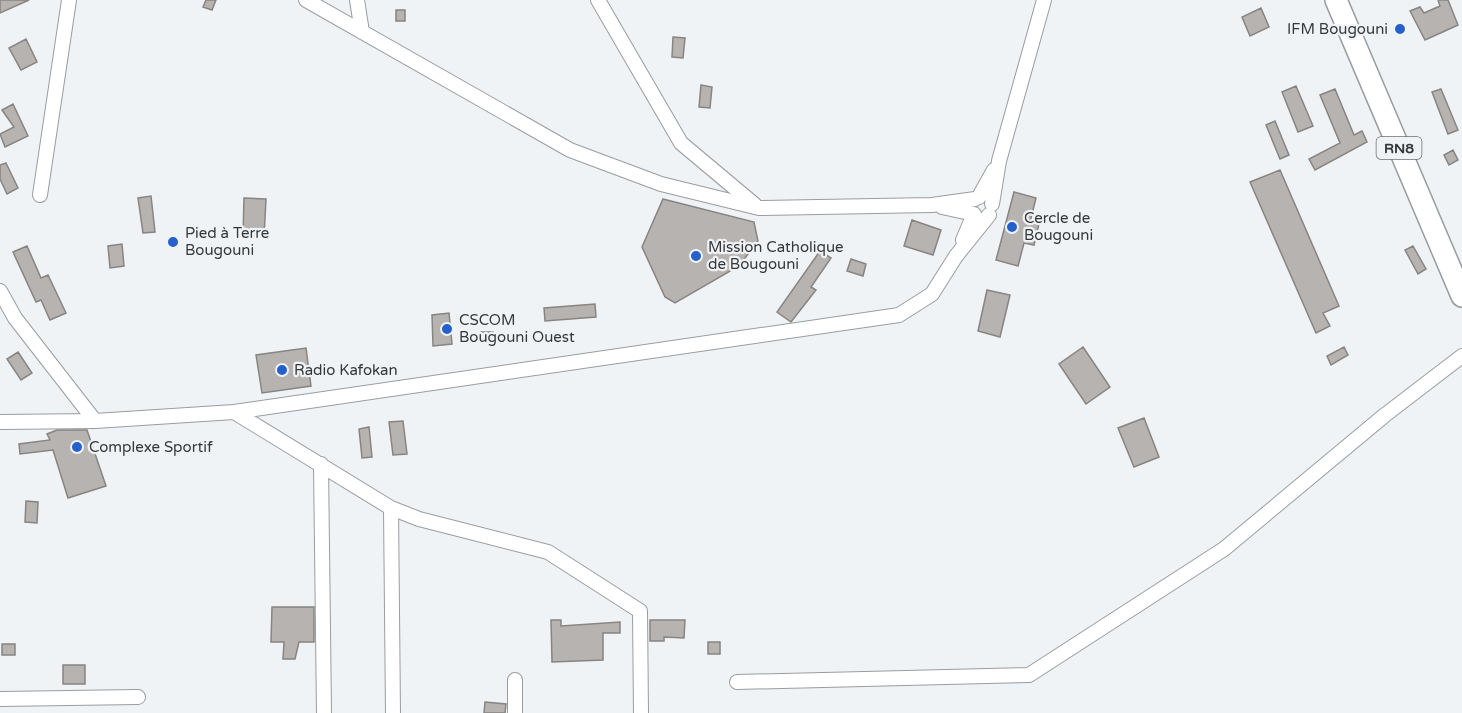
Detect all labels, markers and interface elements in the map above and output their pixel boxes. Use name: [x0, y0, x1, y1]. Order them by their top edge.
place label: IFM Bougouni: [1287, 20, 1388, 38]
marker: IFM Bougouni: [1393, 22, 1407, 36]
road number: RN8: [1376, 137, 1422, 159]
place label: Cercle de Bougouni: [1024, 209, 1093, 244]
marker: Cercle de Bougouni: [1005, 220, 1019, 234]
place label: Pied à Terre Bougouni: [185, 224, 269, 259]
marker: Pied à Terre Bougouni: [166, 235, 180, 249]
place label: Mission Catholique de Bougouni: [708, 238, 844, 273]
marker: Mission Catholique de Bougouni: [689, 249, 703, 263]
place label: CSCOM Bougouni Ouest: [459, 311, 575, 346]
marker: CSCOM Bougouni Ouest: [440, 322, 454, 336]
place label: Radio Kafokan: [294, 361, 398, 379]
marker: Radio Kafokan: [275, 363, 289, 377]
place label: Complexe Sportif: [89, 438, 213, 456]
marker: Complexe Sportif: [70, 440, 84, 454]

